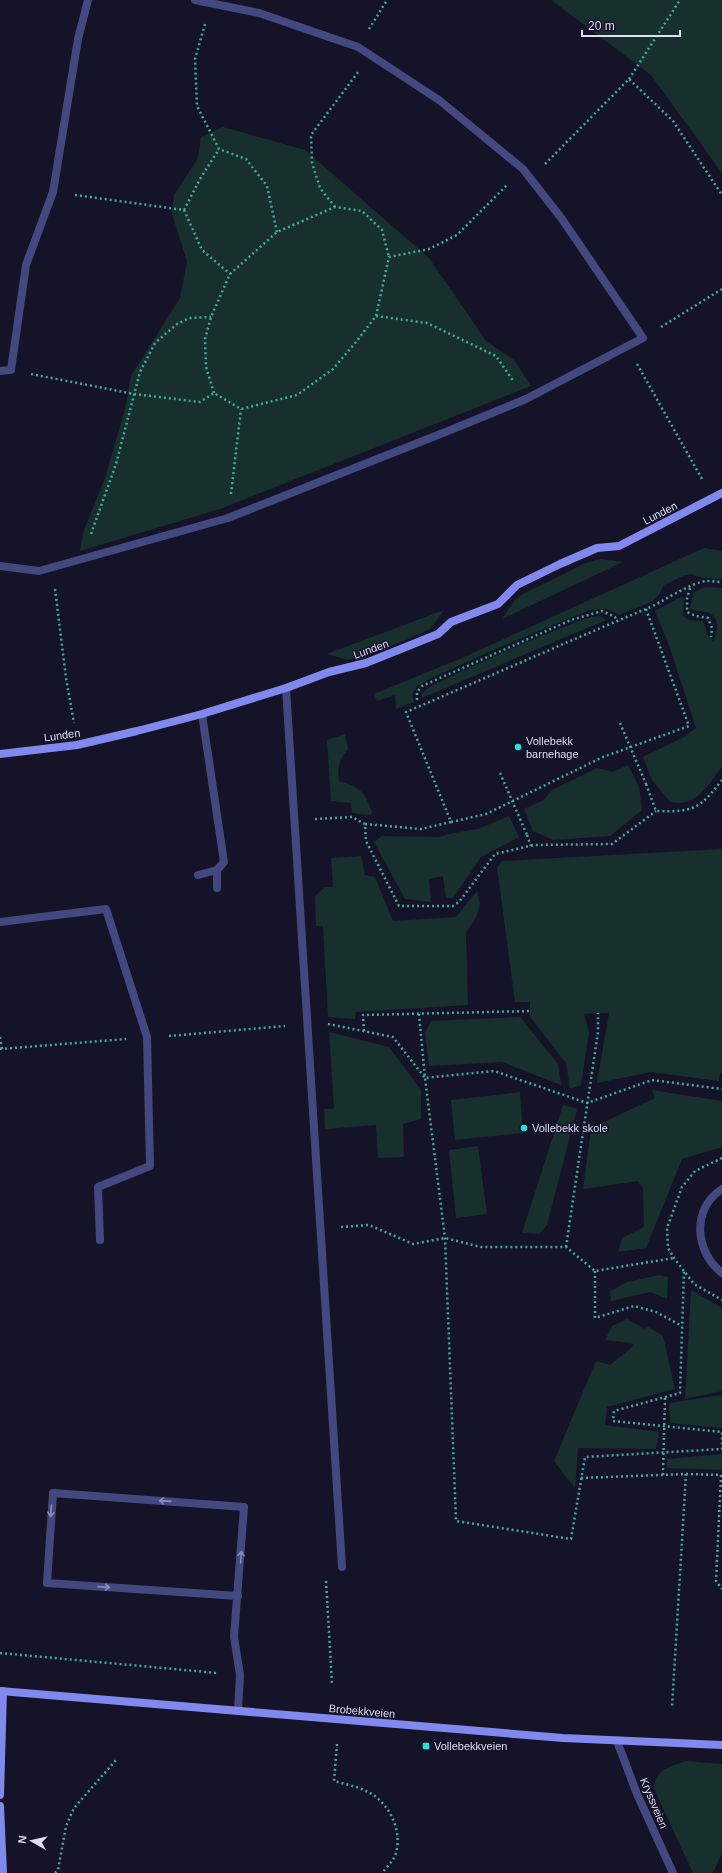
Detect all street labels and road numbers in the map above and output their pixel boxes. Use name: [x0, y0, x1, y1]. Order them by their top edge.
street label: Lunden: [641, 499, 679, 527]
street label: Lunden: [352, 637, 390, 661]
street label: Lunden: [43, 727, 81, 743]
street label: Brobekkveien: [328, 1702, 396, 1720]
street label: Kryssveien: [638, 1776, 670, 1830]

